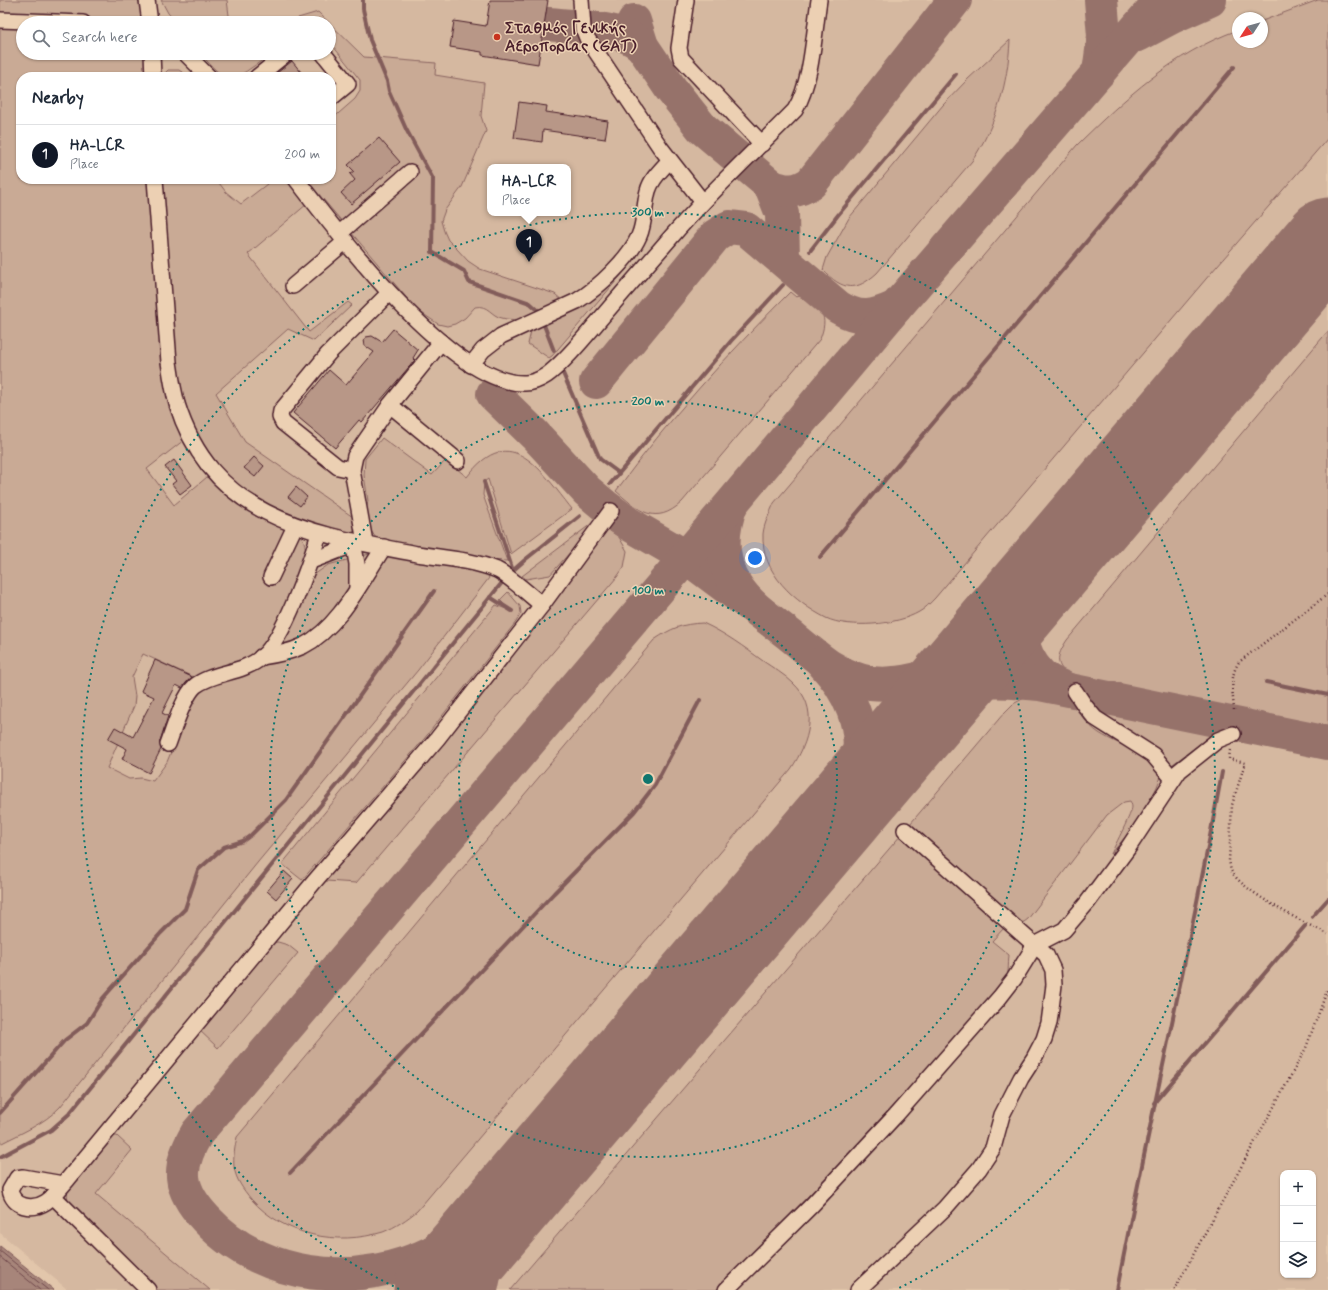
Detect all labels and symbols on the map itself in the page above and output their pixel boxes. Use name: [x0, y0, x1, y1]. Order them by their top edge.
north arrow: [1232, 12, 1268, 48]
place label: Σταθμός Γενικής Αεροπορίας (GAT): [505, 18, 637, 57]
marker: Σταθμός Γενικής Αεροπορίας (GAT): [492, 32, 502, 42]
text: 300 m: [632, 205, 665, 221]
pin: 1: [516, 229, 542, 262]
text: 200 m: [632, 394, 665, 410]
your location: [745, 548, 765, 568]
text: 100 m: [632, 583, 665, 599]
centre of rings: [641, 772, 655, 786]

